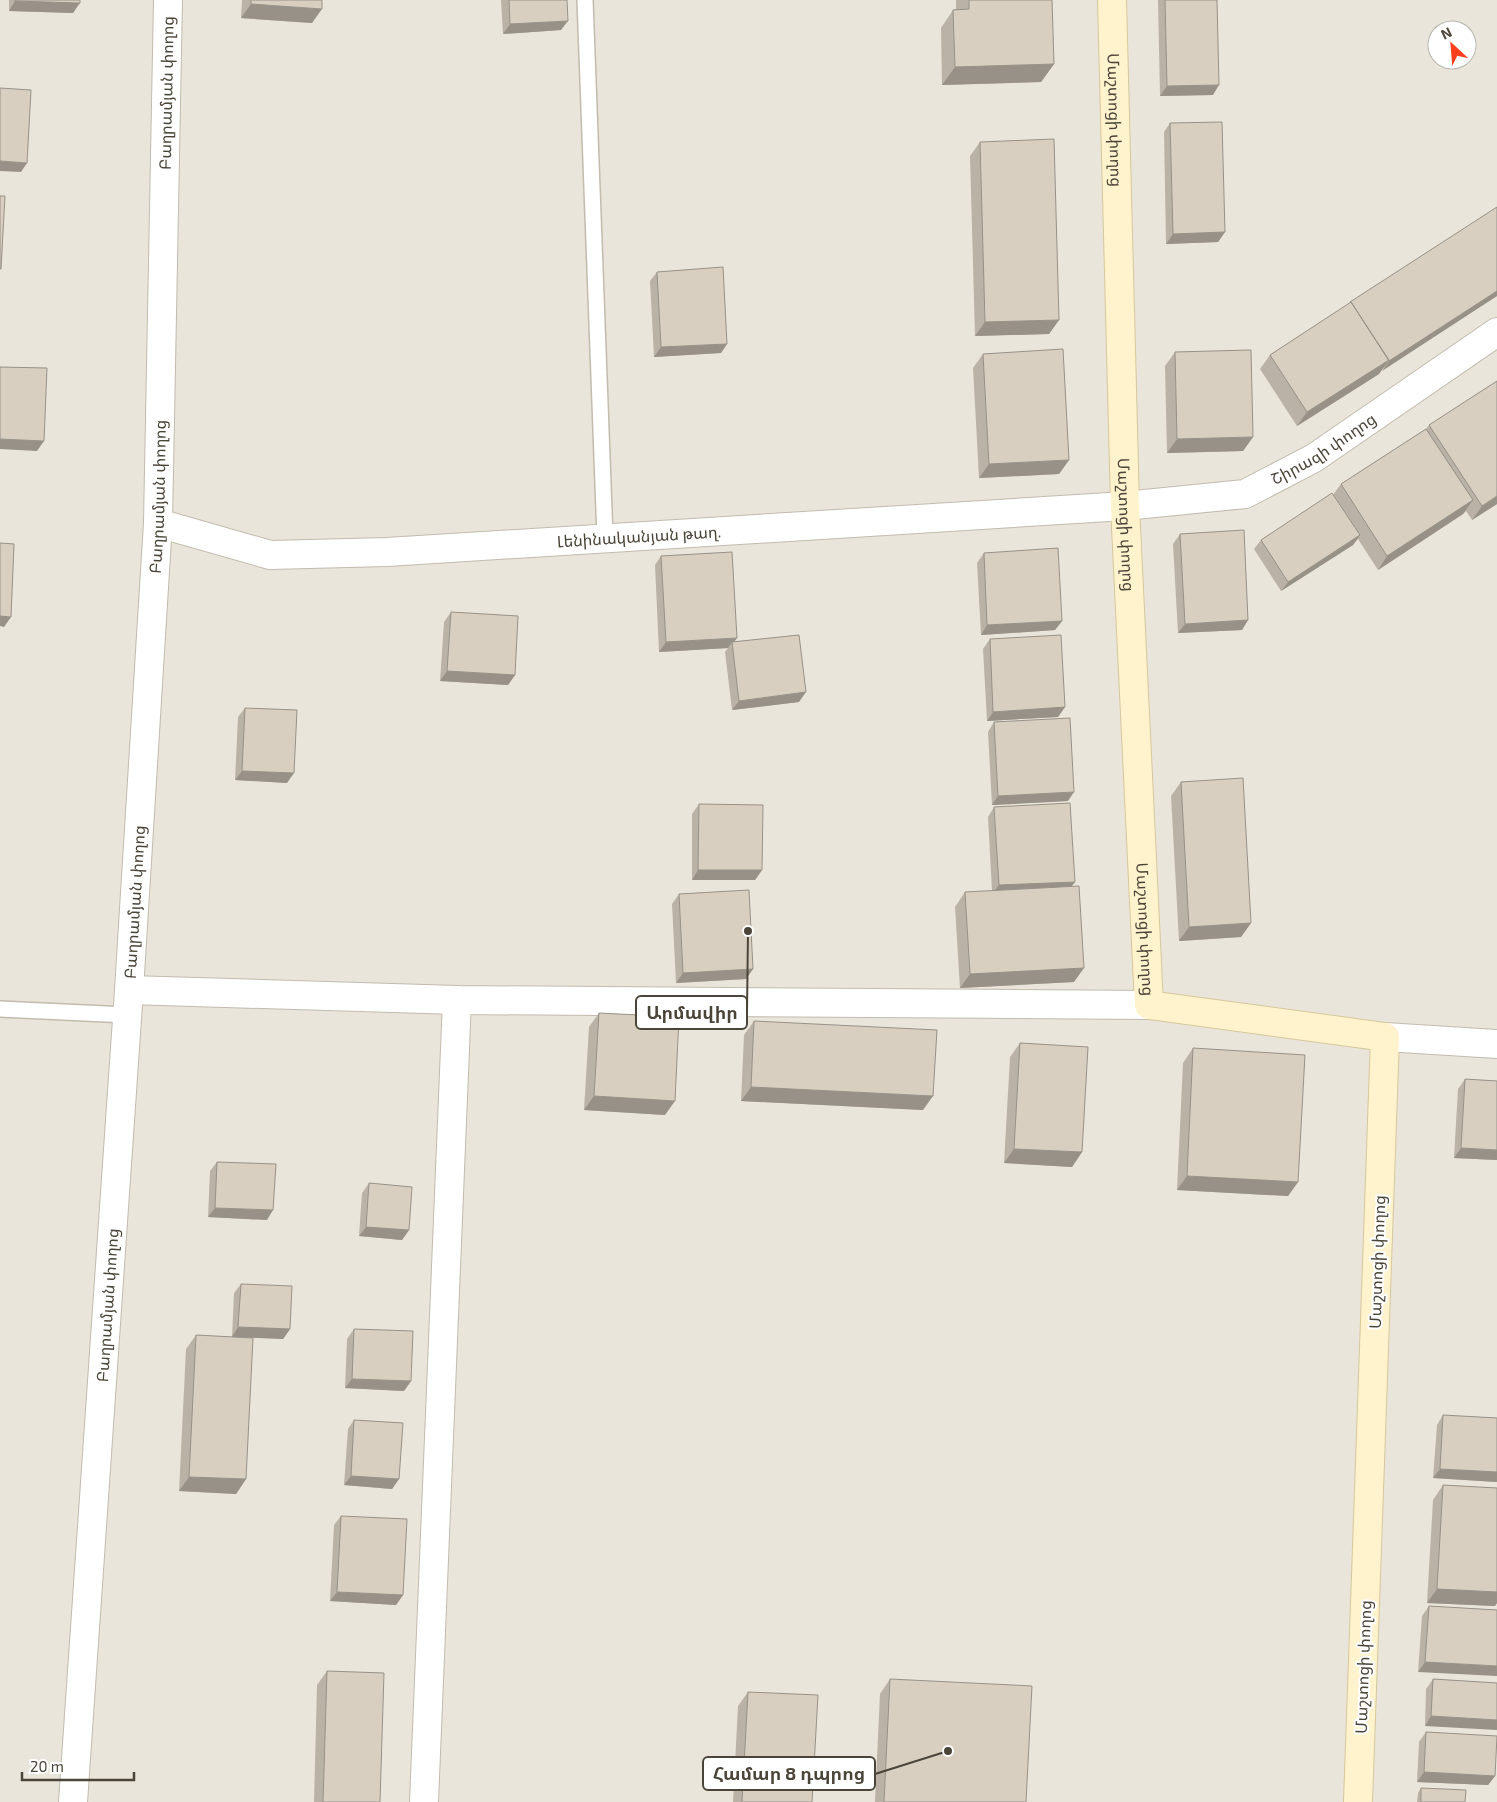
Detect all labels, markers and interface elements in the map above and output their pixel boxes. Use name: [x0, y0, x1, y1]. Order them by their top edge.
street label: Բաղրամյան փողոց: [155, 16, 178, 170]
north arrow: [1427, 20, 1477, 70]
text: N: [1438, 23, 1454, 43]
street label: Մաշտոցի փողոց: [1104, 53, 1127, 187]
street label: Շիրազի փողոց: [1267, 408, 1380, 488]
street label: Բաղրամյան փողոց: [145, 420, 170, 574]
street label: Մաշտոցի փողոց: [1114, 458, 1139, 592]
street label: Լենինականյան թաղ.: [556, 521, 722, 550]
street label: Բաղրամյան փողոց: [120, 825, 149, 979]
street label: Մաշտոցի փողոց: [1133, 862, 1159, 997]
callout: Արմավիր: [636, 996, 747, 1029]
text: Արմավիր: [646, 1001, 738, 1023]
street label: Մաշտոցի փողոց: [1365, 1195, 1389, 1329]
street label: Բաղրամյան փողոց: [92, 1228, 123, 1383]
street label: Մաշտոցի փողոց: [1351, 1600, 1375, 1734]
scale bar: [22, 1750, 135, 1782]
text: 20 m: [30, 1757, 64, 1775]
callout: Համար 8 դպրոց: [703, 1757, 875, 1790]
text: Համար 8 դպրոց: [713, 1762, 865, 1784]

